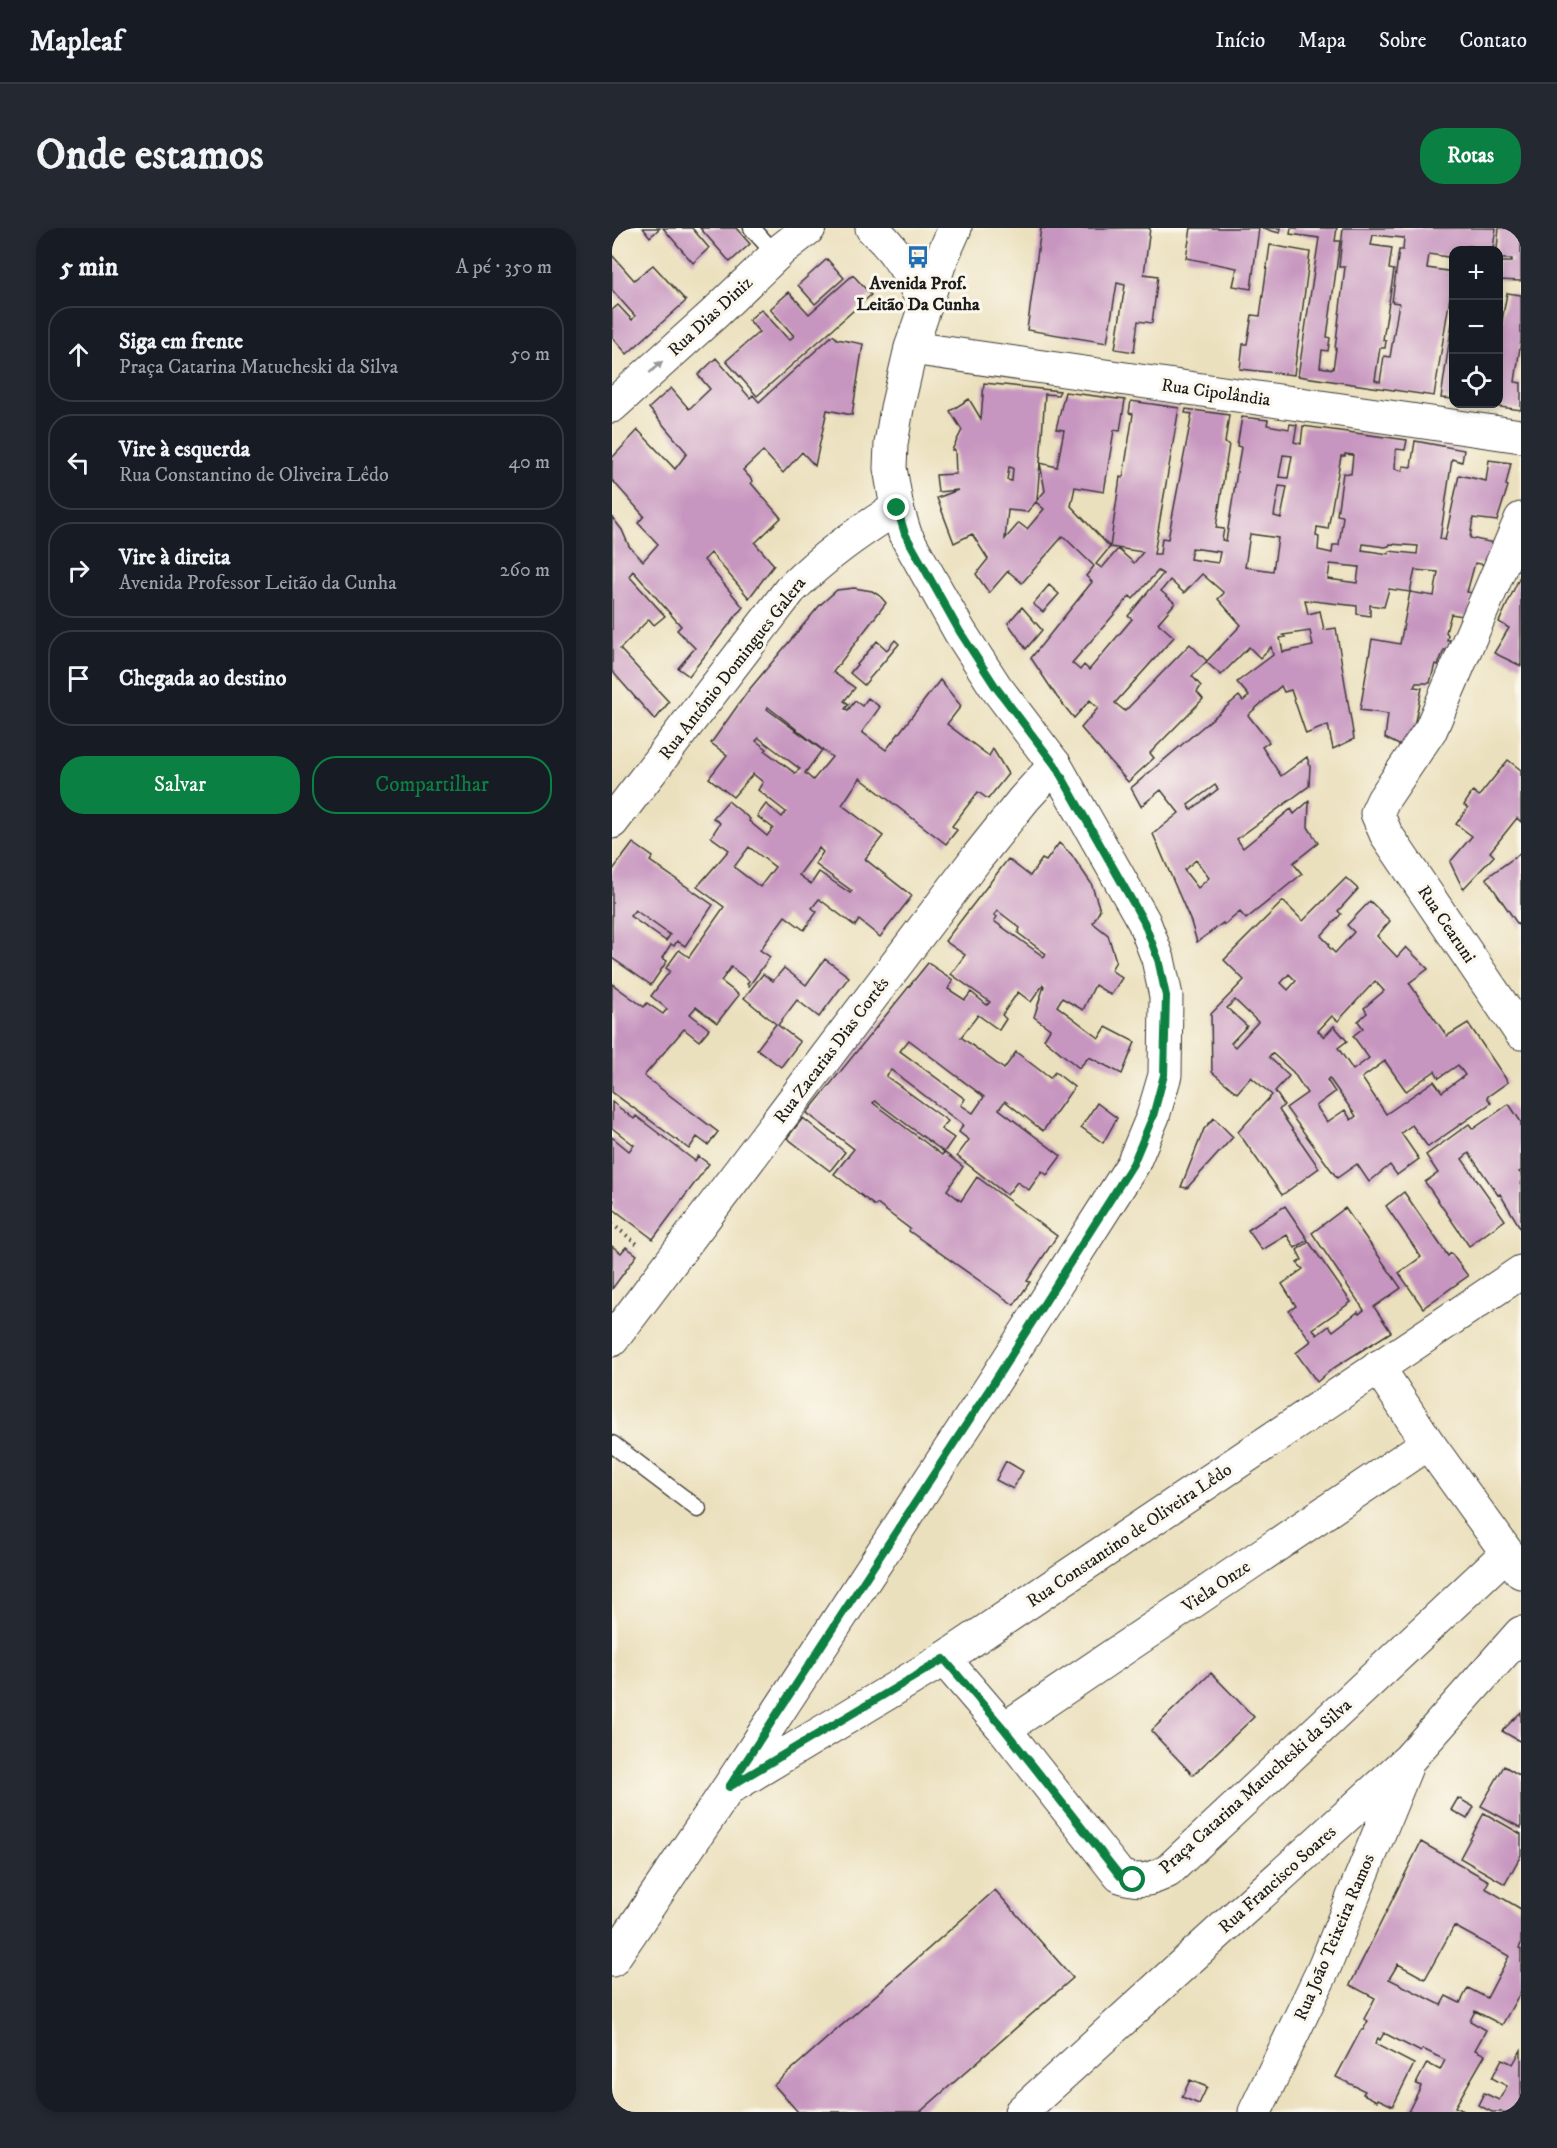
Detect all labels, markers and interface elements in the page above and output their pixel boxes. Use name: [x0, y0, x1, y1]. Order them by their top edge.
text: Mapleaf: [30, 24, 122, 59]
text: Início: [1216, 28, 1265, 54]
text: Mapa: [1298, 28, 1346, 54]
text: Sobre: [1379, 28, 1426, 54]
text: Contato: [1459, 28, 1527, 54]
button: Rotas: [1420, 128, 1521, 184]
text: Onde estamos: [36, 130, 264, 182]
bus stop icon: Avenida Prof. Leitão Da Cunha: [905, 244, 931, 270]
map controls: [1449, 246, 1503, 408]
button: +: [1449, 246, 1503, 300]
text: 5 min: [60, 251, 118, 284]
text: A pé · 350 m: [456, 255, 552, 280]
street label: Rua Dias Diniz: [664, 272, 758, 361]
place label: Avenida Prof. Leitão Da Cunha: [856, 273, 980, 316]
button: −: [1449, 300, 1503, 354]
text: Siga em frente: [119, 328, 243, 355]
icon: ahead: [62, 338, 95, 371]
text: 50 m: [510, 342, 550, 367]
button: locate: [1449, 354, 1503, 408]
text: Praça Catarina Matucheski da Silva: [119, 355, 398, 380]
one-way arrow: [648, 360, 663, 374]
street label: Rua Cipolândia: [1160, 374, 1272, 412]
text: Vire à esquerda: [119, 436, 250, 463]
icon: left: [62, 446, 95, 479]
text: 40 m: [508, 450, 550, 475]
text: Rua Constantino de Oliveira Lêdo: [119, 463, 389, 488]
route end: [883, 494, 909, 520]
text: Vire à direita: [119, 544, 230, 571]
icon: right: [62, 554, 95, 587]
text: 260 m: [500, 558, 550, 583]
text: Avenida Professor Leitão da Cunha: [119, 571, 397, 596]
street label: Rua Antônio Domingues Galera: [655, 573, 811, 764]
icon: arrive: [62, 662, 95, 695]
text: Chegada ao destino: [119, 665, 286, 692]
button: Salvar: [60, 756, 300, 814]
button: Compartilhar: [312, 756, 552, 814]
street label: Rua Cearuni: [1412, 882, 1480, 967]
street label: Rua Zacarias Dias Cortês: [770, 973, 894, 1128]
street label: Rua Constantino de Oliveira Lêdo: [1023, 1459, 1237, 1613]
street label: Viela Onze: [1177, 1556, 1255, 1618]
street label: Praça Catarina Matucheski da Silva: [1155, 1694, 1357, 1879]
street label: Rua Francisco Soares: [1214, 1821, 1341, 1938]
street label: Rua João Teixeira Ramos: [1290, 1851, 1380, 2024]
route start: [1119, 1866, 1145, 1892]

